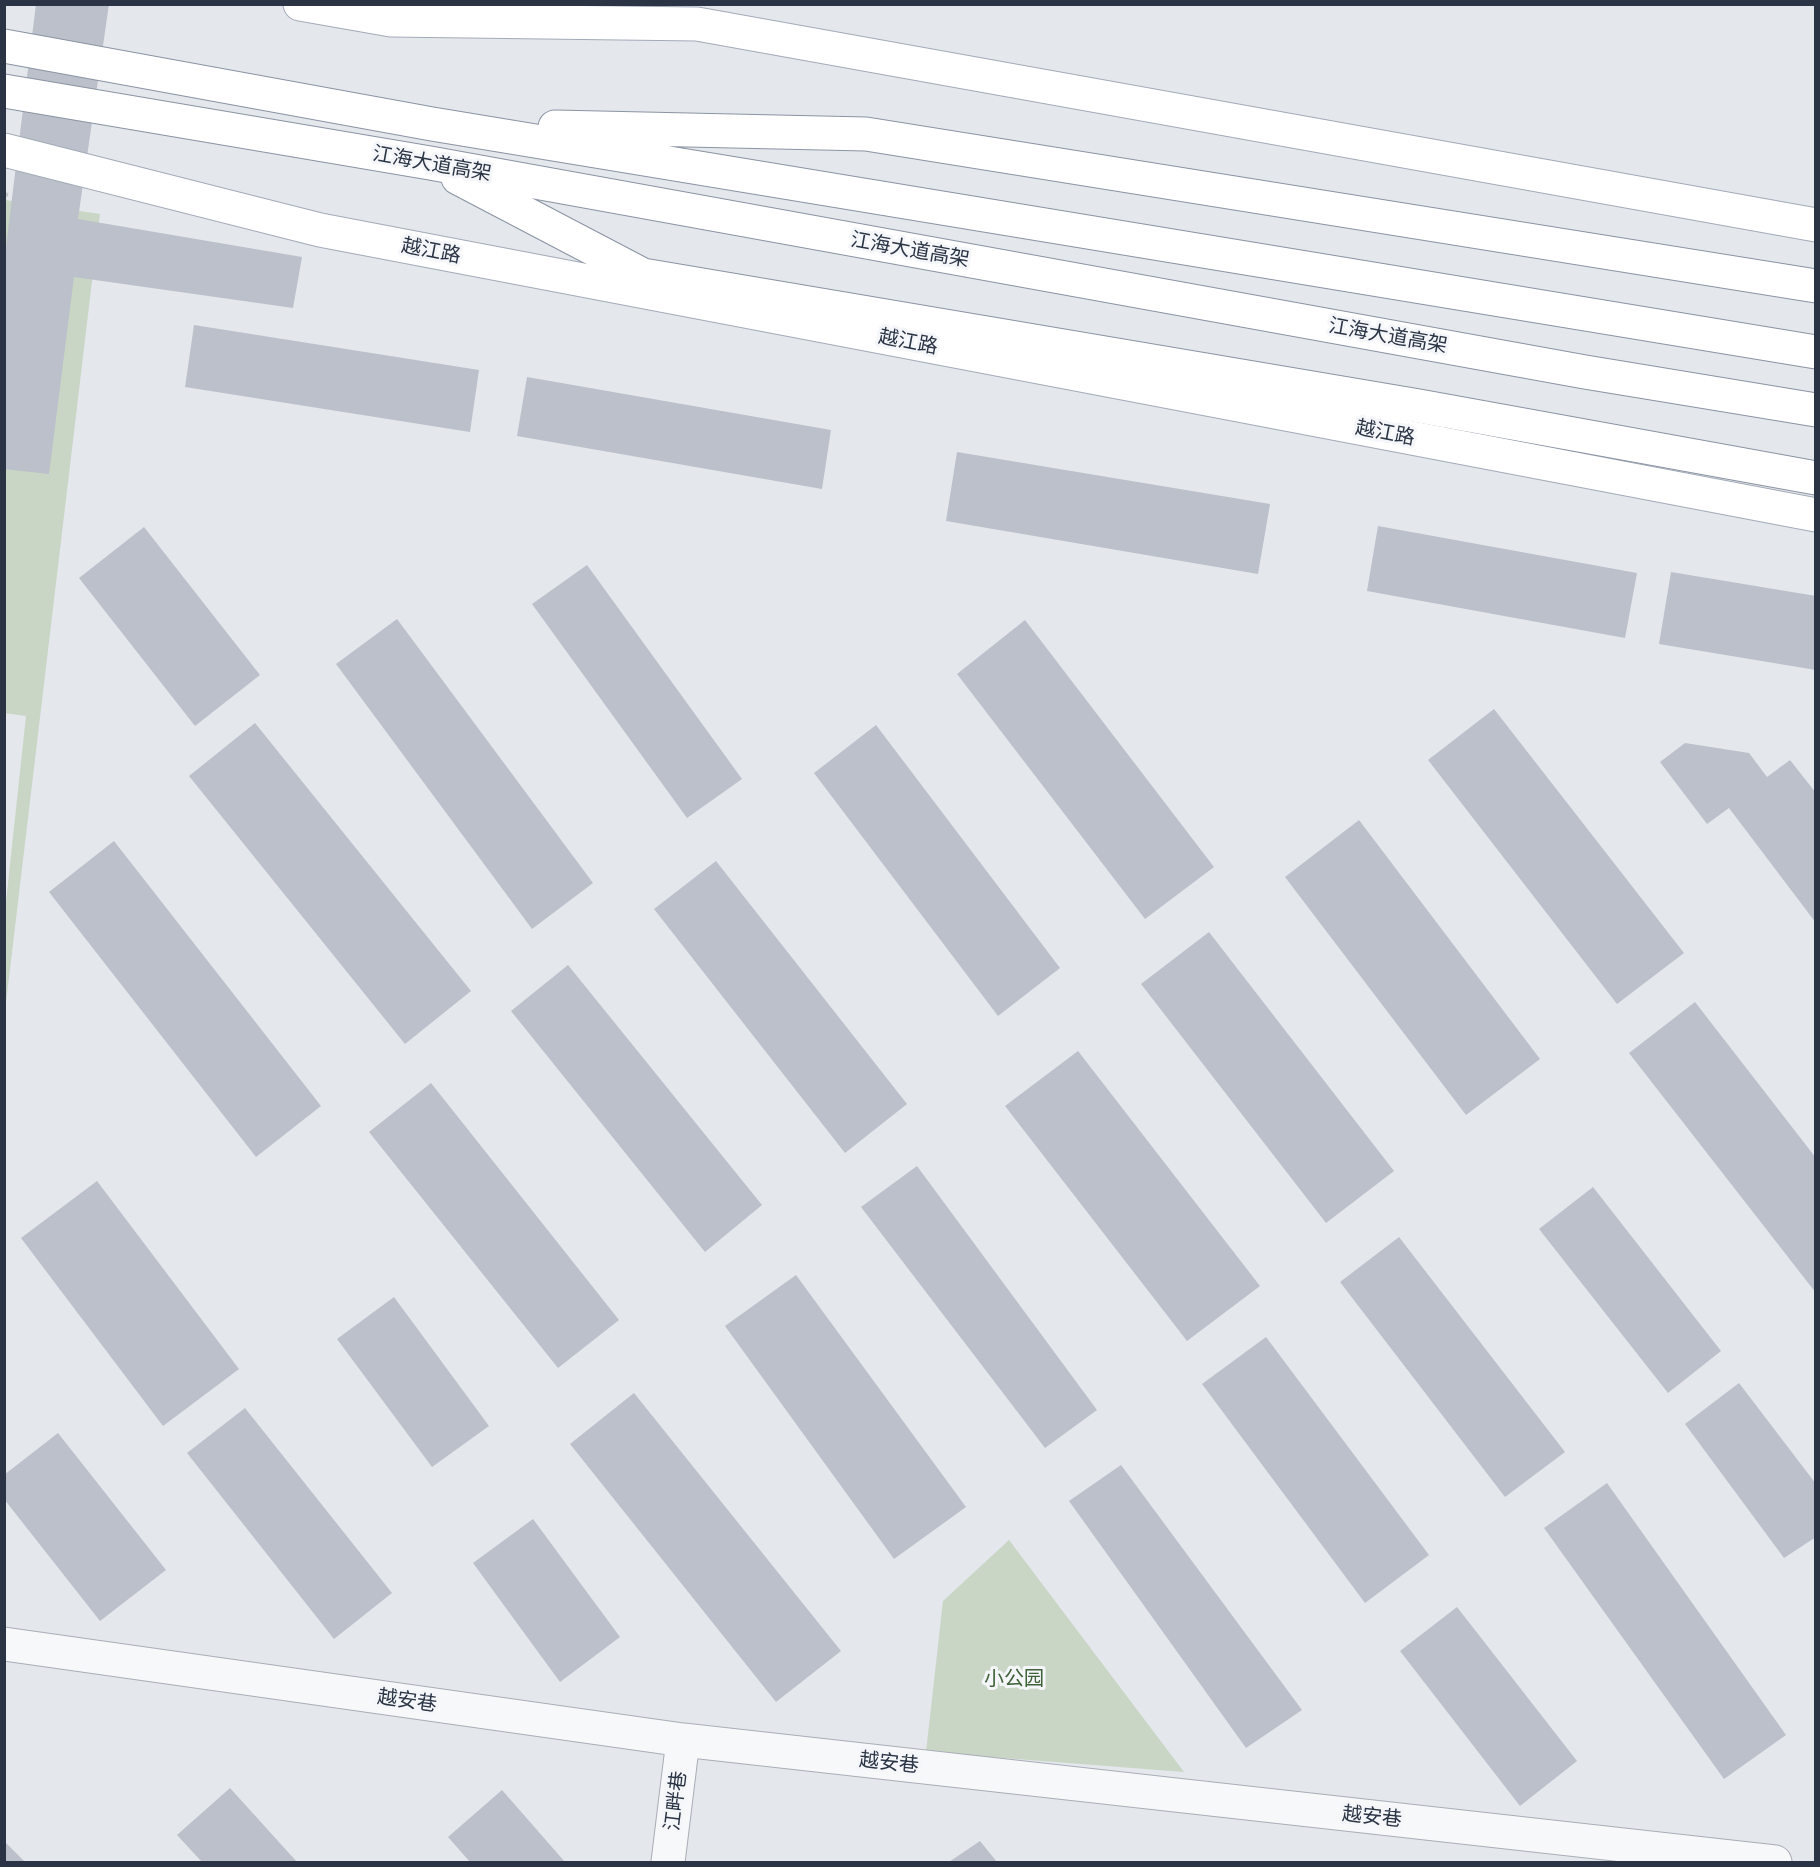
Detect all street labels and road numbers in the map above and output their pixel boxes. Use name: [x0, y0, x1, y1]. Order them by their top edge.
street label: 江海大道高架: [371, 142, 493, 186]
street label: 江海大道高架: [849, 228, 971, 272]
street label: 越江路: [399, 233, 463, 269]
street label: 江海大道高架: [1327, 314, 1449, 358]
street label: 越江路: [876, 324, 940, 360]
street label: 越江路: [1353, 415, 1417, 451]
street label: 越安巷: [376, 1685, 438, 1717]
street label: 越安巷: [858, 1748, 920, 1778]
street label: 江畔巷: [660, 1770, 692, 1832]
street label: 越安巷: [1341, 1802, 1403, 1832]

